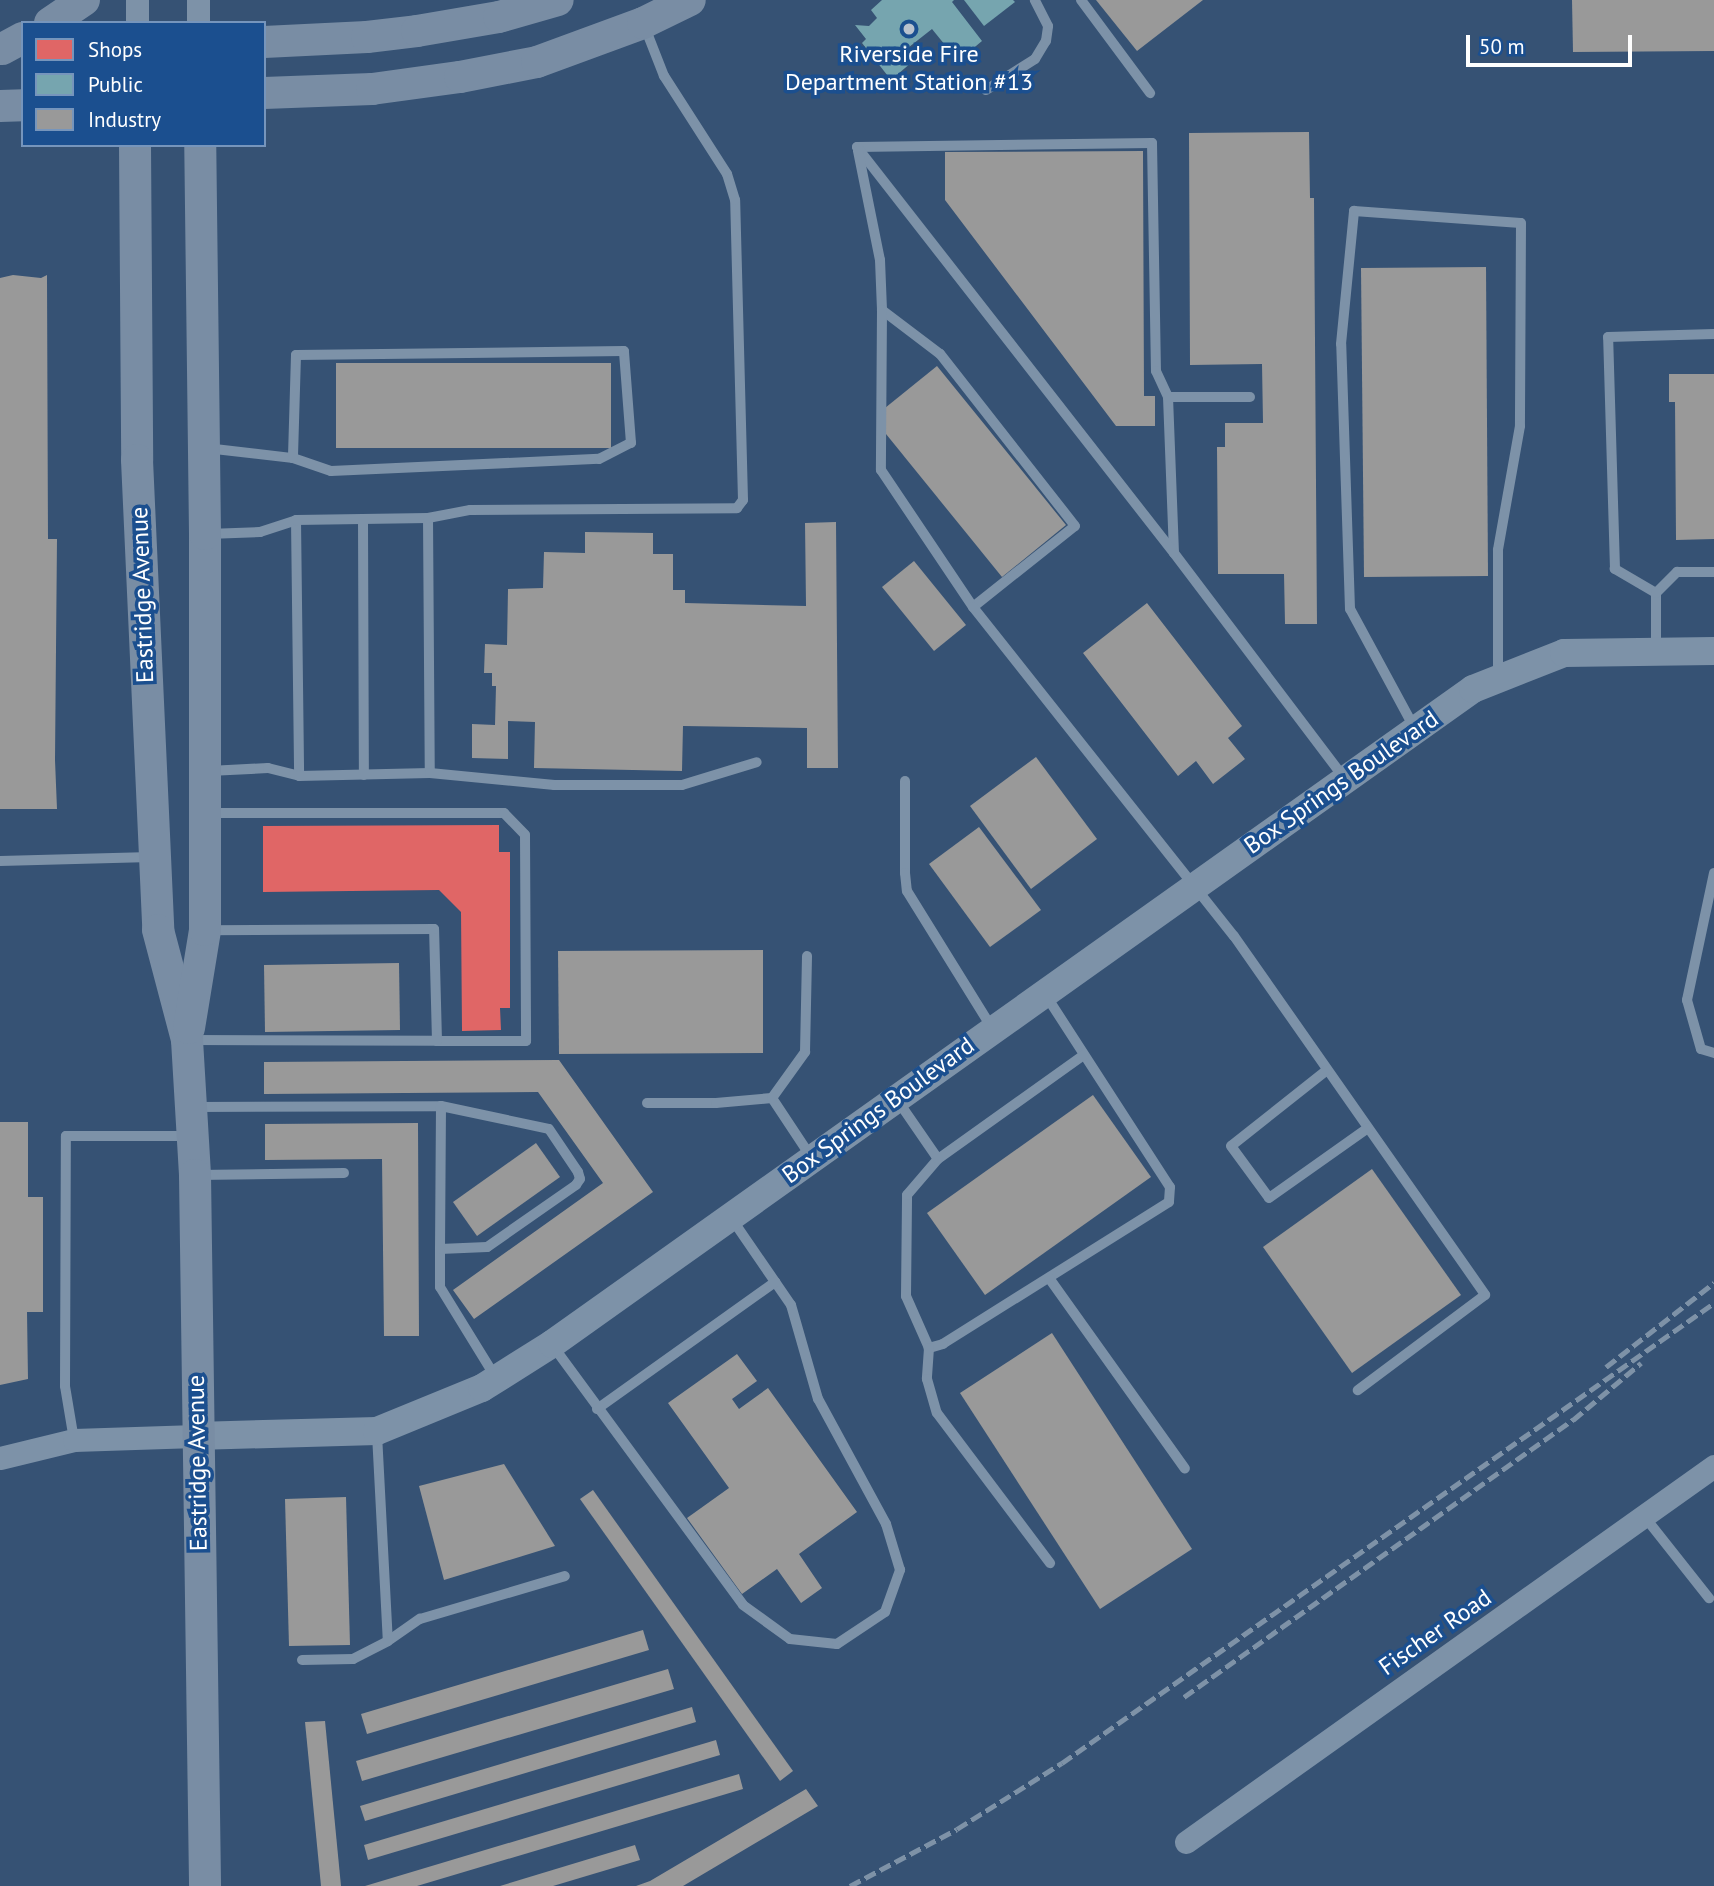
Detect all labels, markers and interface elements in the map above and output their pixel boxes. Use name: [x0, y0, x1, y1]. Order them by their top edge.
legend: [21, 21, 266, 147]
marker: Riverside Fire Department Station #13: [901, 21, 917, 37]
scale bar: [1469, 21, 1635, 65]
text: 50 m: [1479, 33, 1525, 60]
text: Shops: [88, 36, 142, 63]
place label: Riverside Fire Department Station #13: [785, 40, 1033, 96]
text: Public: [88, 71, 143, 98]
text: Industry: [88, 106, 161, 133]
street label: Eastridge Avenue: [125, 506, 159, 684]
street label: Box Springs Boulevard: [1238, 704, 1444, 860]
street label: Box Springs Boulevard: [776, 1030, 980, 1190]
street label: Eastridge Avenue: [181, 1374, 213, 1552]
street label: Fischer Road: [1373, 1583, 1497, 1681]

